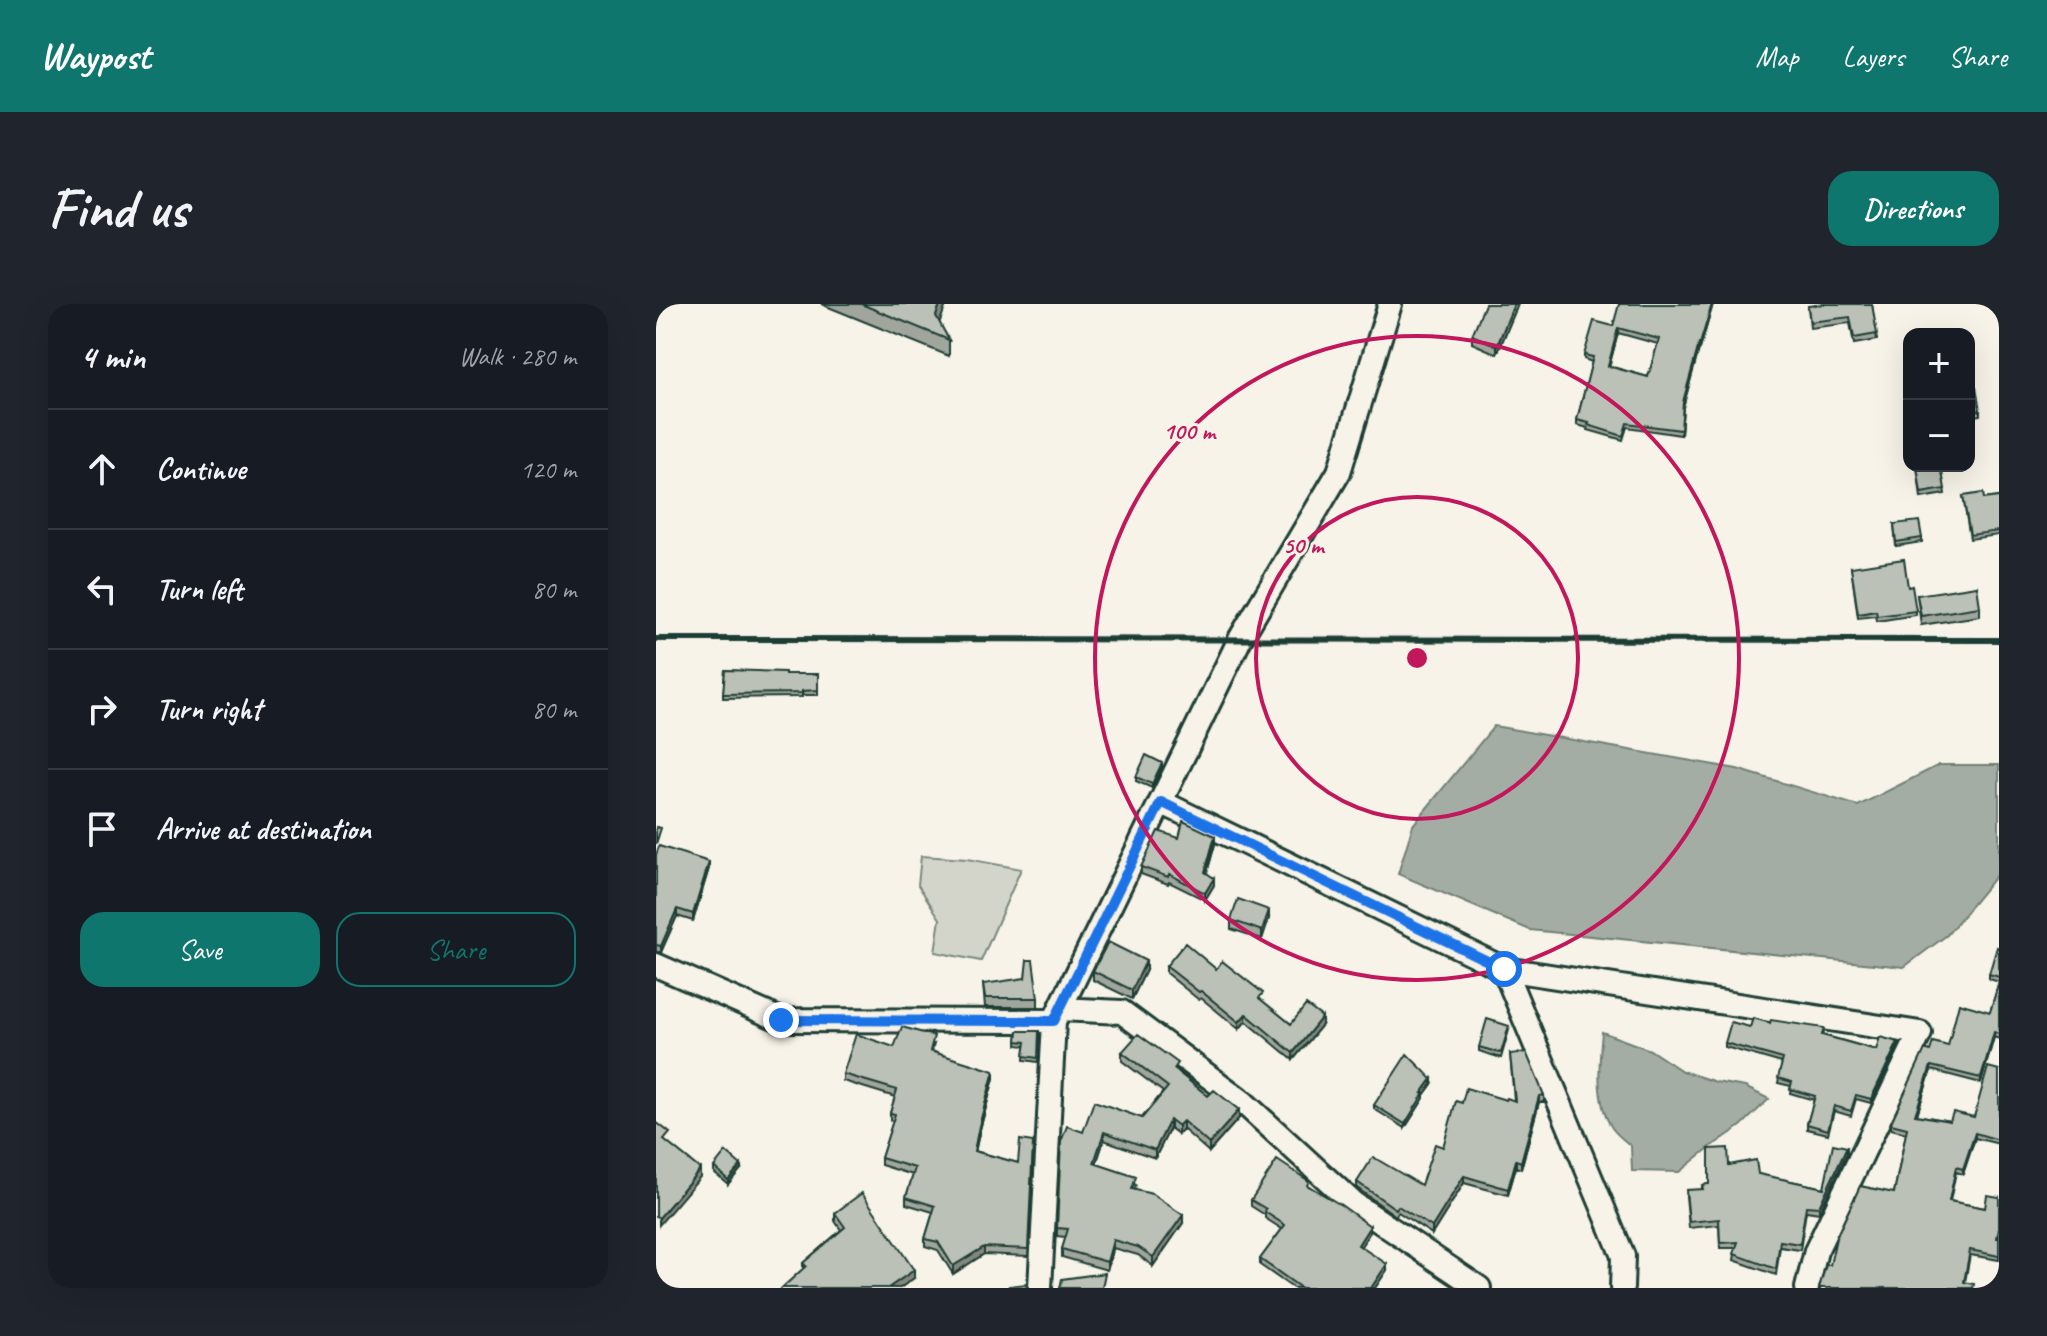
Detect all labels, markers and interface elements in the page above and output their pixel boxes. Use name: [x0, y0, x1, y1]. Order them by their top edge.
text: Waypost: [40, 33, 151, 80]
text: Map: [1756, 39, 1799, 74]
text: Layers: [1843, 39, 1904, 74]
text: Share: [1948, 39, 2007, 74]
button: Directions: [1828, 171, 1999, 246]
text: Find us: [48, 173, 188, 244]
map controls: [1903, 328, 1975, 472]
button: +: [1903, 328, 1975, 400]
text: 4 min: [80, 335, 145, 378]
text: Walk · 280 m: [459, 340, 576, 373]
button: −: [1903, 400, 1975, 472]
text: 100 m: [1163, 416, 1217, 446]
icon: ahead: [80, 447, 124, 491]
text: Continue: [156, 450, 246, 488]
text: 120 m: [520, 453, 576, 486]
text: 50 m: [1283, 530, 1326, 560]
icon: left: [80, 567, 124, 611]
text: Turn left: [156, 570, 243, 608]
text: 80 m: [532, 573, 576, 606]
centre of rings: [1403, 644, 1431, 672]
icon: right: [80, 687, 124, 731]
text: Turn right: [156, 690, 261, 728]
text: 80 m: [532, 693, 576, 726]
icon: arrive: [80, 807, 124, 851]
text: Arrive at destination: [156, 810, 371, 848]
button: Save: [80, 912, 320, 987]
button: Share: [336, 912, 576, 987]
route start: [1486, 951, 1522, 987]
route end: [763, 1002, 799, 1038]

